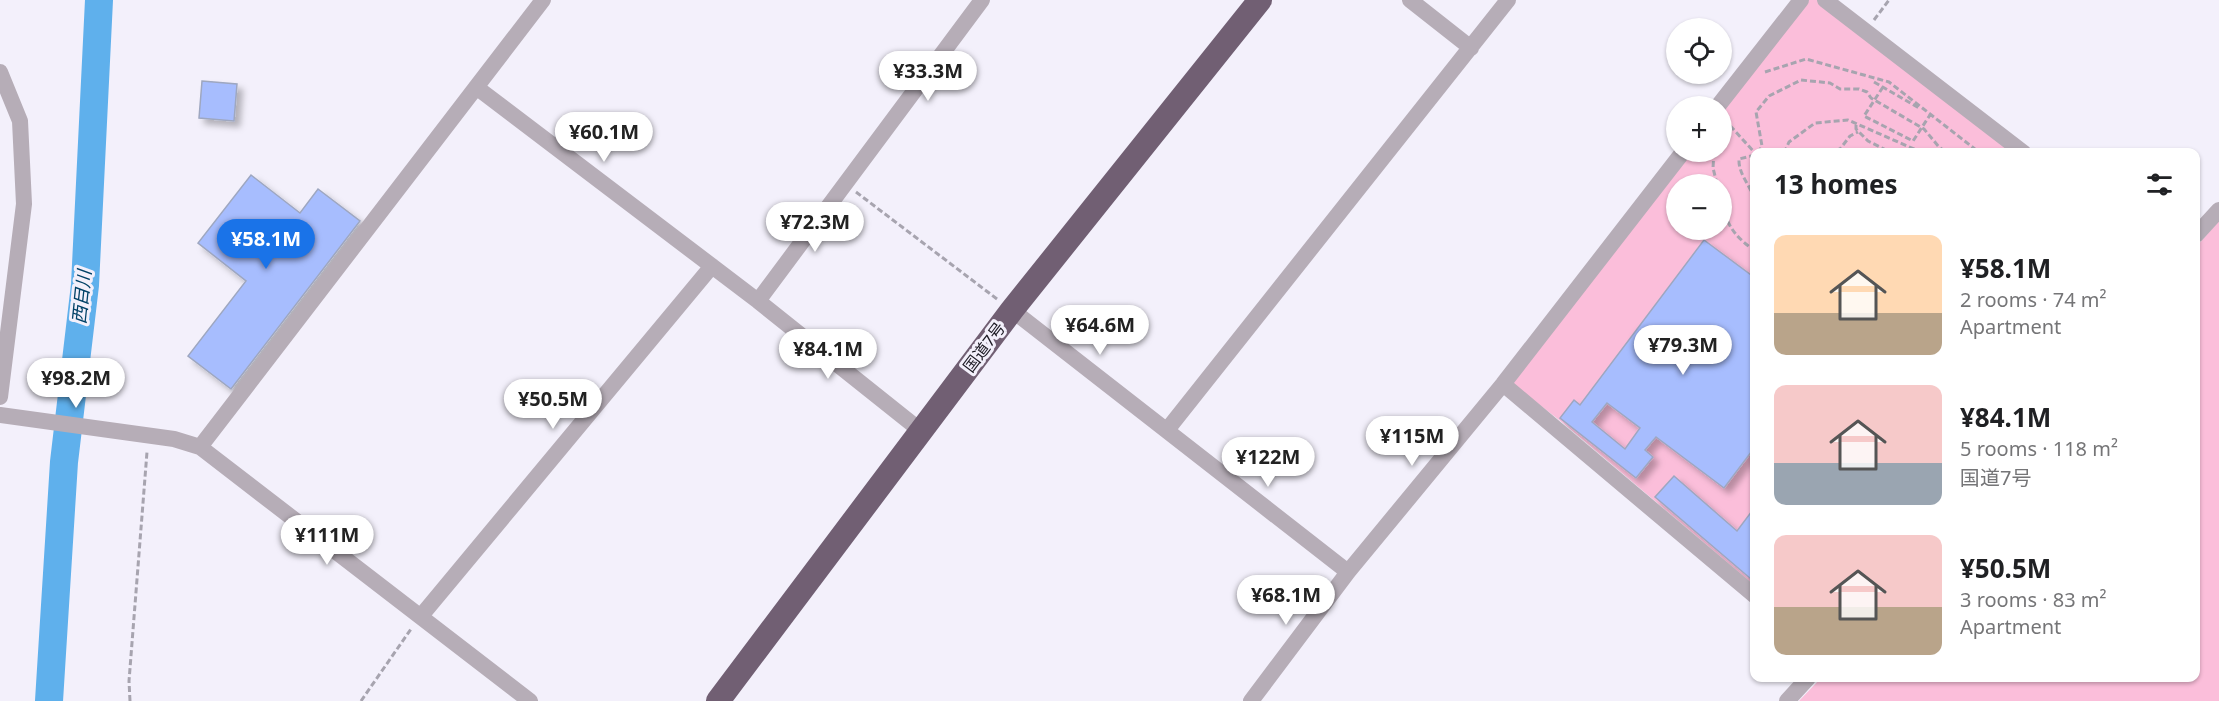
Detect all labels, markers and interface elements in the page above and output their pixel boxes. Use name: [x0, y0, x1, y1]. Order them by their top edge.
map controls: [1666, 18, 1732, 240]
button: locate: [1666, 18, 1732, 84]
pin: ¥33.3M: [879, 51, 977, 102]
text: ¥33.3M: [893, 57, 963, 84]
button: +: [1666, 96, 1732, 162]
pin: ¥60.1M: [555, 112, 653, 163]
text: ¥60.1M: [569, 118, 639, 145]
text: 13 homes: [1774, 166, 1898, 202]
icon: filters: [2143, 168, 2176, 201]
button: −: [1666, 174, 1732, 240]
pin: ¥72.3M: [766, 202, 864, 253]
text: ¥72.3M: [780, 208, 850, 235]
pin: ¥58.1M: [217, 219, 315, 270]
text: ¥58.1M: [231, 225, 301, 252]
text: ¥58.1M: [1960, 250, 2051, 286]
icon: home: [1822, 259, 1894, 331]
water label: 西目川: [66, 267, 96, 325]
text: 2 rooms · 74 m²: [1960, 286, 2107, 313]
pin: ¥64.6M: [1051, 305, 1149, 356]
text: ¥64.6M: [1065, 311, 1135, 338]
text: Apartment: [1960, 313, 2061, 340]
street label: 国道7号: [958, 318, 1010, 376]
pin: ¥79.3M: [1634, 325, 1732, 376]
pin: ¥84.1M: [779, 329, 877, 380]
text: ¥79.3M: [1648, 331, 1718, 358]
text: ¥84.1M: [793, 335, 863, 362]
pin: ¥98.2M: [27, 358, 125, 409]
text: ¥98.2M: [41, 364, 111, 391]
pin: ¥50.5M: [504, 379, 602, 430]
text: ¥50.5M: [518, 385, 588, 412]
text: ¥84.1M: [1960, 399, 2051, 435]
icon: home: [1822, 409, 1894, 481]
pin: ¥115M: [1370, 416, 1454, 467]
text: ¥115M: [1380, 422, 1444, 449]
text: 5 rooms · 118 m²: [1960, 435, 2118, 462]
pin: ¥122M: [1226, 437, 1310, 488]
text: ¥122M: [1236, 443, 1300, 470]
text: 国道7号: [1960, 464, 2031, 491]
pin: ¥111M: [285, 515, 369, 566]
text: ¥111M: [295, 521, 359, 548]
text: ¥50.5M: [1960, 550, 2051, 586]
icon: home: [1822, 559, 1894, 631]
pin: ¥68.1M: [1237, 575, 1335, 626]
text: ¥68.1M: [1251, 581, 1321, 608]
text: 3 rooms · 83 m²: [1960, 586, 2107, 613]
text: Apartment: [1960, 613, 2061, 640]

